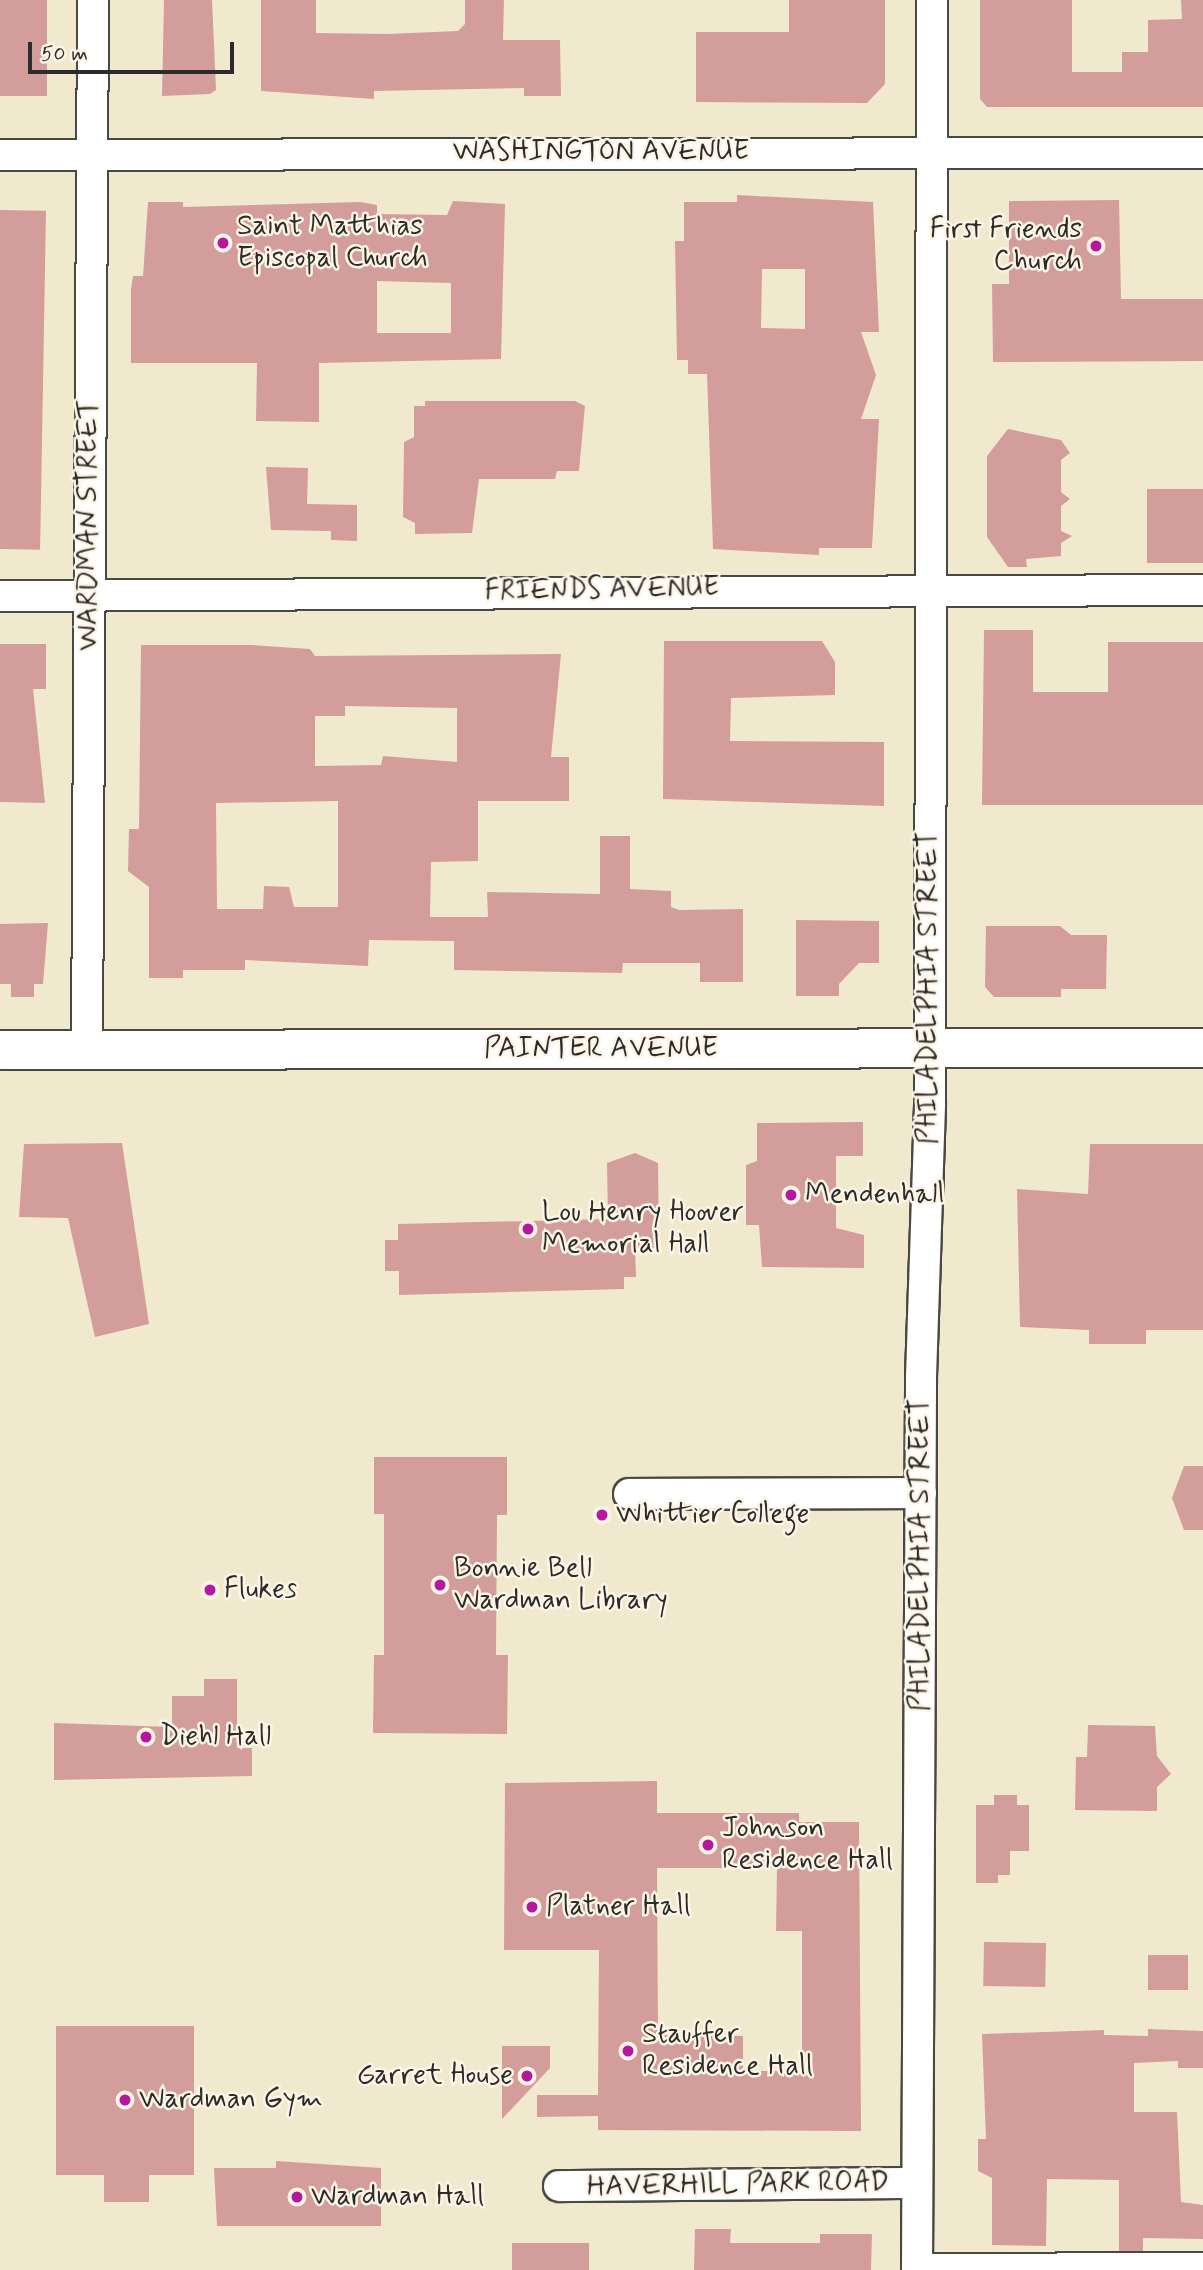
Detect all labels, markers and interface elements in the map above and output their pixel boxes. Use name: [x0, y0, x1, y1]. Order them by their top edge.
scale bar: [32, 28, 238, 72]
text: 50 m: [41, 40, 88, 68]
street label: WASHINGTON AVENUE: [452, 135, 750, 169]
place label: Saint Matthias Episcopal Church: [237, 210, 434, 276]
place label: First Friends Church: [930, 213, 1082, 279]
marker: Saint Matthias Episcopal Church: [215, 235, 231, 251]
marker: First Friends Church: [1088, 238, 1104, 254]
street label: WARDMAN STREET: [72, 398, 106, 652]
street label: FRIENDS AVENUE: [485, 571, 719, 609]
street label: PHILADELPHIA STREET: [912, 832, 946, 1144]
street label: PAINTER AVENUE: [483, 1032, 719, 1066]
place label: Mendenhall: [805, 1178, 944, 1212]
marker: Mendenhall: [783, 1187, 799, 1203]
place label: Lou Henry Hoover Memorial Hall: [542, 1196, 747, 1262]
marker: Lou Henry Hoover Memorial Hall: [520, 1221, 536, 1237]
street label: PHILADELPHIA STREET: [904, 1399, 938, 1711]
place label: Whittier College: [616, 1498, 813, 1532]
marker: Whittier College: [594, 1507, 610, 1523]
place label: Bonnie Bell Wardman Library: [454, 1552, 671, 1618]
place label: Flukes: [224, 1573, 297, 1607]
marker: Bonnie Bell Wardman Library: [432, 1577, 448, 1593]
marker: Flukes: [202, 1582, 218, 1598]
place label: Diehl Hall: [160, 1720, 271, 1754]
marker: Diehl Hall: [138, 1729, 154, 1745]
place label: Johnson Residence Hall: [722, 1812, 892, 1878]
marker: Johnson Residence Hall: [700, 1837, 716, 1853]
place label: Platner Hall: [546, 1890, 687, 1924]
marker: Platner Hall: [524, 1899, 540, 1915]
place label: Stauffer Residence Hall: [642, 2018, 812, 2084]
marker: Stauffer Residence Hall: [620, 2043, 636, 2059]
place label: Garret House: [354, 2059, 513, 2093]
marker: Garret House: [519, 2068, 535, 2084]
place label: Wardman Gym: [139, 2083, 327, 2117]
marker: Wardman Gym: [117, 2092, 133, 2108]
street label: HAVERHILL PARK ROAD: [587, 2166, 889, 2204]
place label: Wardman Hall: [311, 2180, 481, 2214]
marker: Wardman Hall: [289, 2189, 305, 2205]

